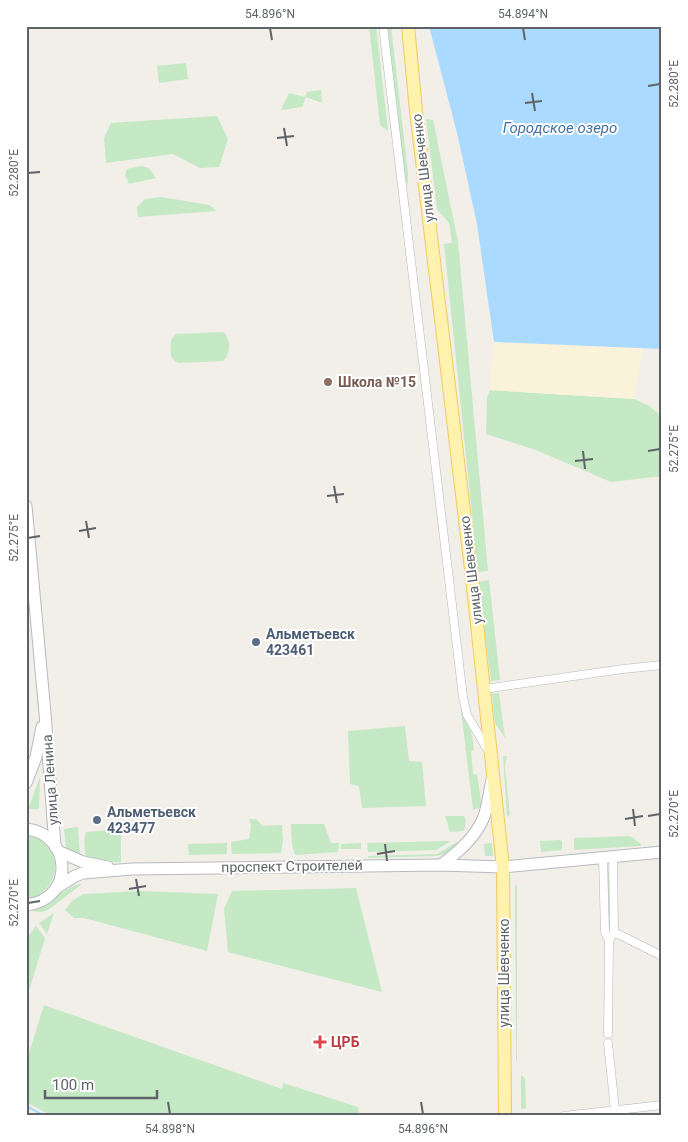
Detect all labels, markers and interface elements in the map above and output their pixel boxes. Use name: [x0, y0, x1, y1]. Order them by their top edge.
text: 54.896°N: [245, 7, 295, 21]
text: 54.894°N: [498, 7, 548, 21]
text: 52.280°E: [667, 60, 681, 108]
street label: улица Шевченко: [408, 113, 438, 223]
water label: Городское озеро: [503, 119, 617, 137]
text: 52.280°E: [7, 149, 21, 197]
place label: Школа №15: [338, 374, 416, 390]
marker: Школа №15: [322, 376, 334, 388]
text: 52.275°E: [667, 425, 681, 473]
text: 52.275°E: [7, 514, 21, 562]
street label: улица Шевченко: [456, 515, 486, 625]
place label: Альметьевск 423461: [266, 626, 355, 658]
marker: Альметьевск 423461: [250, 636, 262, 648]
street label: улица Ленина: [39, 734, 61, 826]
text: 52.270°E: [667, 790, 681, 838]
place label: Альметьевск 423477: [107, 804, 196, 836]
marker: Альметьевск 423477: [91, 814, 103, 826]
street label: проспект Строителей: [221, 857, 363, 875]
text: 52.270°E: [7, 879, 21, 927]
street label: улица Шевченко: [496, 918, 512, 1028]
place label: ЦРБ: [331, 1034, 360, 1050]
marker: ЦРБ: [313, 1035, 327, 1049]
scale bar: [45, 1067, 158, 1099]
text: 100 m: [52, 1076, 94, 1094]
text: 54.898°N: [145, 1122, 195, 1136]
text: 54.896°N: [398, 1122, 448, 1136]

